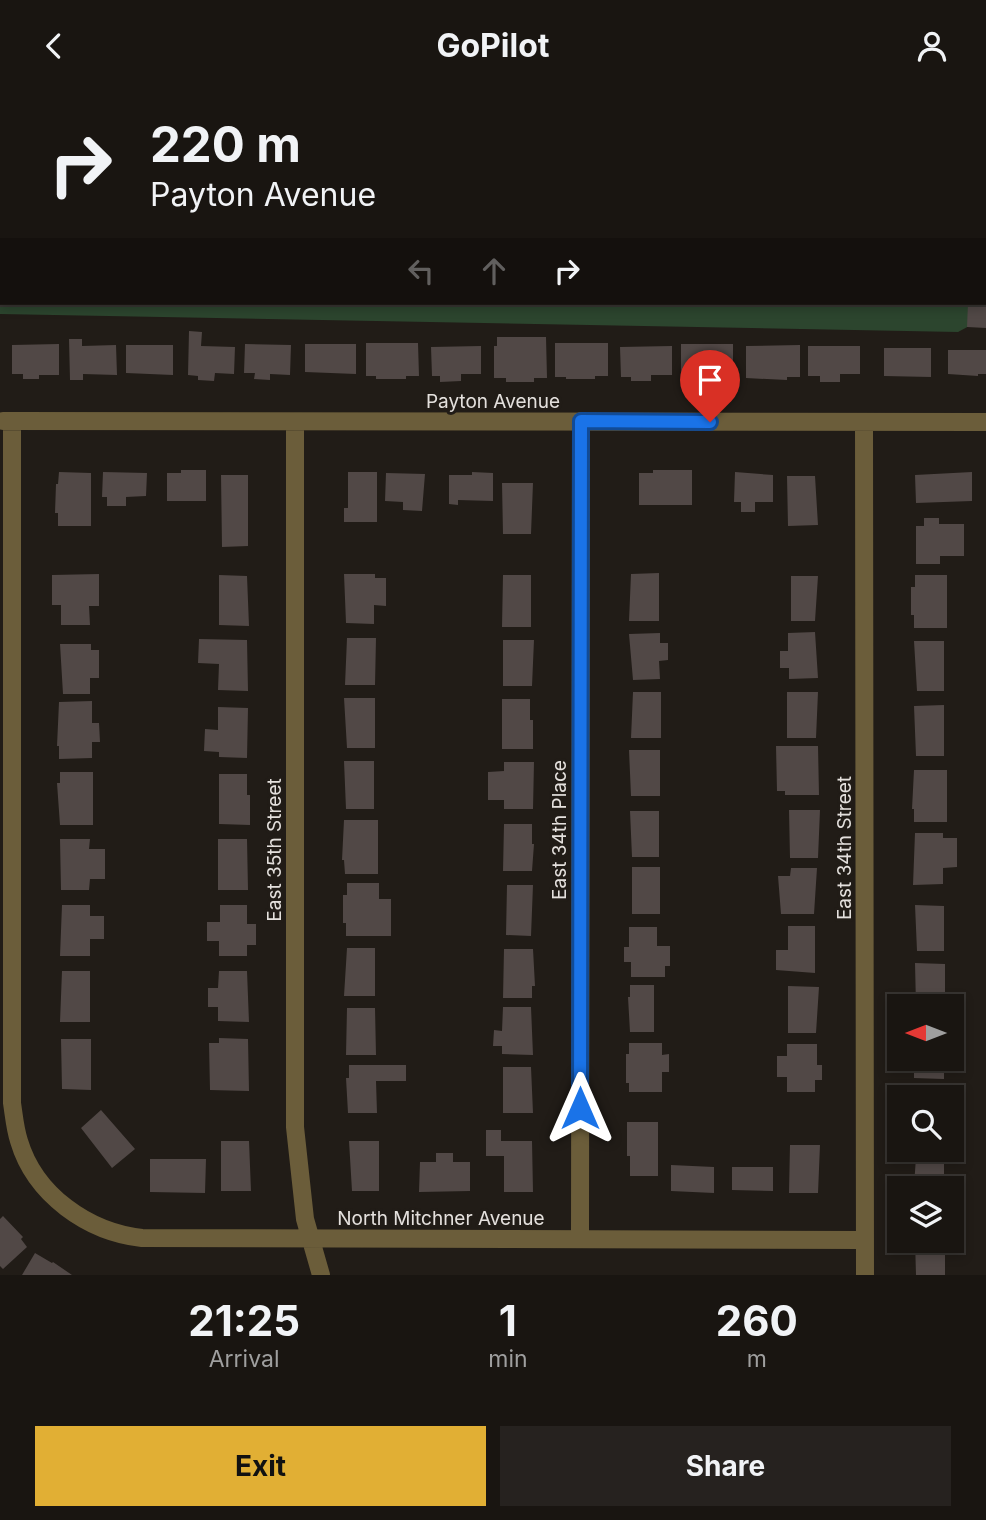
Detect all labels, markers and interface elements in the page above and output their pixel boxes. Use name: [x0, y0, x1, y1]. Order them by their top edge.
text: GoPilot: [436, 26, 550, 65]
icon: back: [35, 27, 73, 65]
icon: person: [913, 27, 951, 65]
text: 220 m: [150, 115, 301, 174]
icon: right: [35, 119, 126, 210]
text: Payton Avenue: [150, 175, 376, 214]
icon: left: [402, 252, 440, 290]
icon: ahead: [475, 252, 513, 290]
icon: right: [548, 252, 586, 290]
pin: [680, 350, 740, 422]
icon: arrive: [691, 361, 729, 399]
street label: Payton Avenue: [426, 390, 560, 413]
street label: East 34th Place: [548, 760, 571, 900]
street label: East 34th Street: [833, 776, 856, 920]
street label: East 35th Street: [263, 778, 286, 922]
north arrow: [887, 994, 964, 1071]
map controls: [887, 994, 964, 1253]
position arrow: [543, 1071, 617, 1145]
button: search: [887, 1085, 964, 1162]
button: layers: [887, 1176, 964, 1253]
street label: North Mitchner Avenue: [337, 1207, 545, 1230]
text: 21:25: [188, 1295, 300, 1346]
text: 1: [499, 1295, 517, 1346]
text: 260: [716, 1295, 798, 1346]
text: Arrival: [209, 1345, 280, 1373]
text: min: [488, 1345, 528, 1373]
text: m: [747, 1345, 767, 1373]
button: Exit: [35, 1426, 486, 1506]
button: Share: [500, 1426, 951, 1506]

